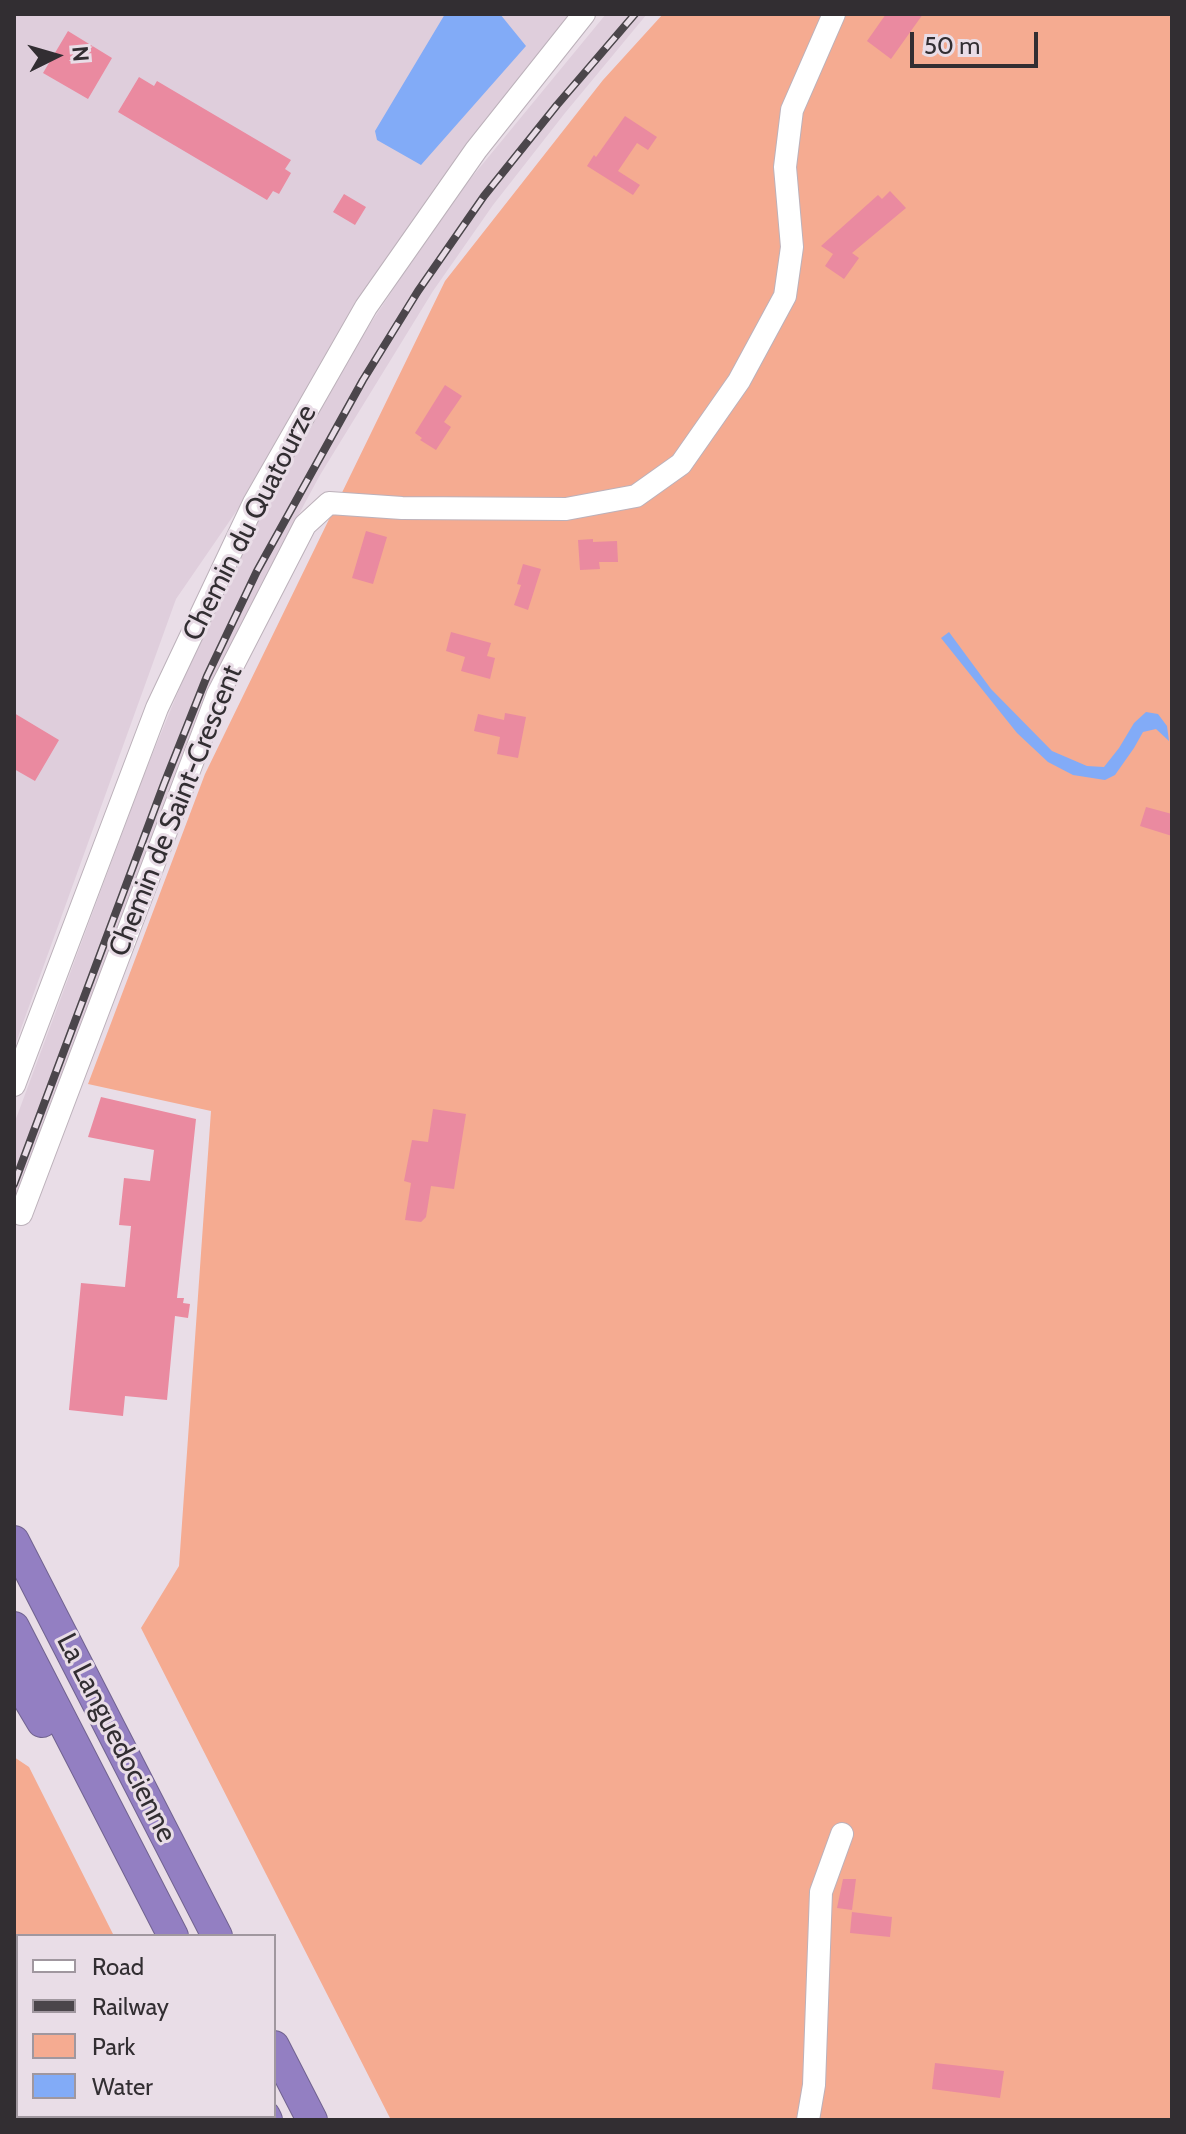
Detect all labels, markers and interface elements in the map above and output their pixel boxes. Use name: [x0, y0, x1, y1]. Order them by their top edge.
north arrow: [16, 16, 96, 96]
scale bar: [914, 16, 1042, 66]
text: 50 m: [924, 31, 980, 60]
text: N: [66, 45, 95, 63]
street label: Chemin du Quatourze: [176, 399, 324, 647]
street label: Chemin de Saint-Crescent: [102, 661, 250, 961]
street label: La Languedocienne: [49, 1628, 183, 1848]
legend: [16, 1934, 276, 2118]
text: Road: [92, 1952, 144, 1981]
text: Railway: [92, 1992, 169, 2021]
text: Park: [92, 2032, 135, 2061]
text: Water: [92, 2072, 153, 2101]

